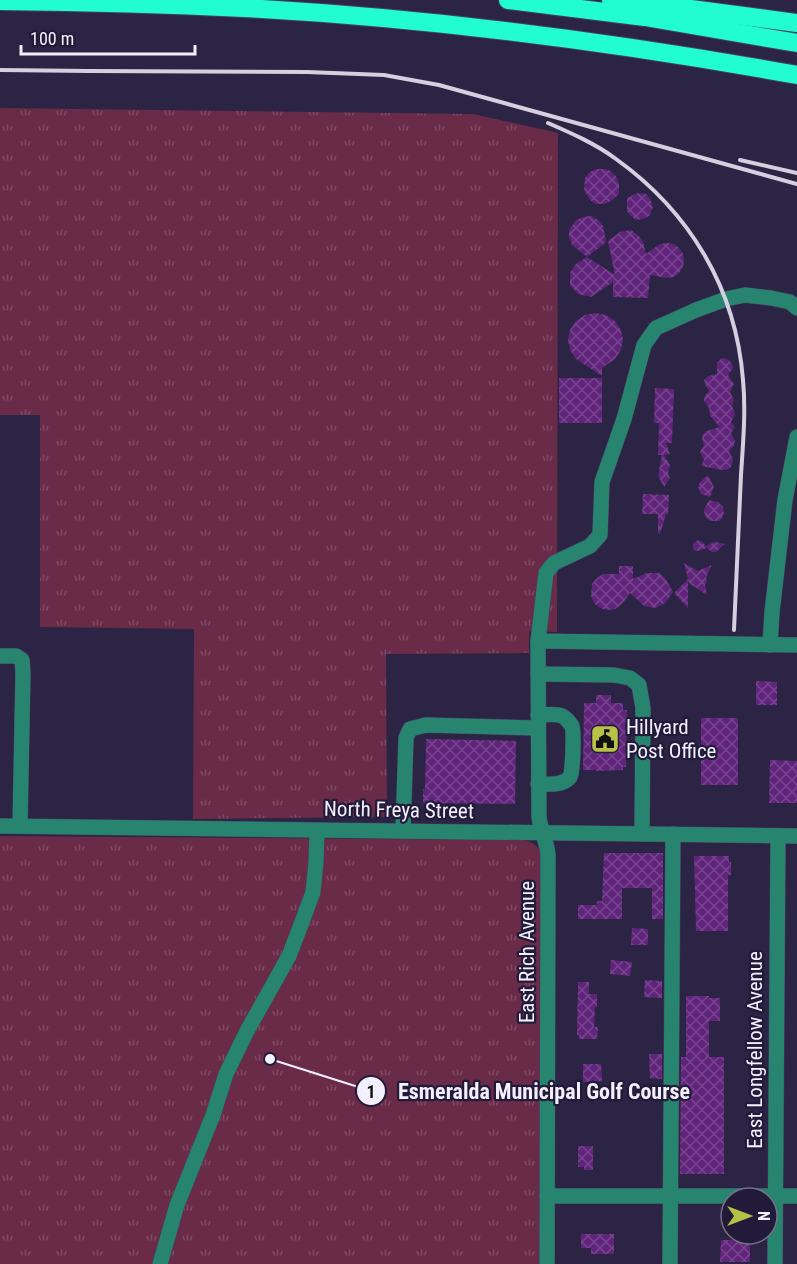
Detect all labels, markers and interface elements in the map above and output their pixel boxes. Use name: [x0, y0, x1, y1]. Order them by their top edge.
scale bar: [21, 18, 195, 56]
text: 100 m: [30, 28, 74, 49]
place label: Hillyard Post Office: [626, 715, 717, 763]
public building icon: Hillyard Post Office: [589, 723, 621, 755]
street label: North Freya Street: [324, 797, 474, 823]
street label: East Rich Avenue: [515, 881, 539, 1023]
street label: East Longfellow Avenue: [743, 951, 767, 1149]
callout: Esmeralda Municipal Golf Course: [356, 1071, 702, 1111]
text: Esmeralda Municipal Golf Course: [398, 1079, 690, 1104]
text: 1: [366, 1081, 376, 1102]
north arrow: [719, 1186, 779, 1246]
text: N: [754, 1211, 773, 1221]

